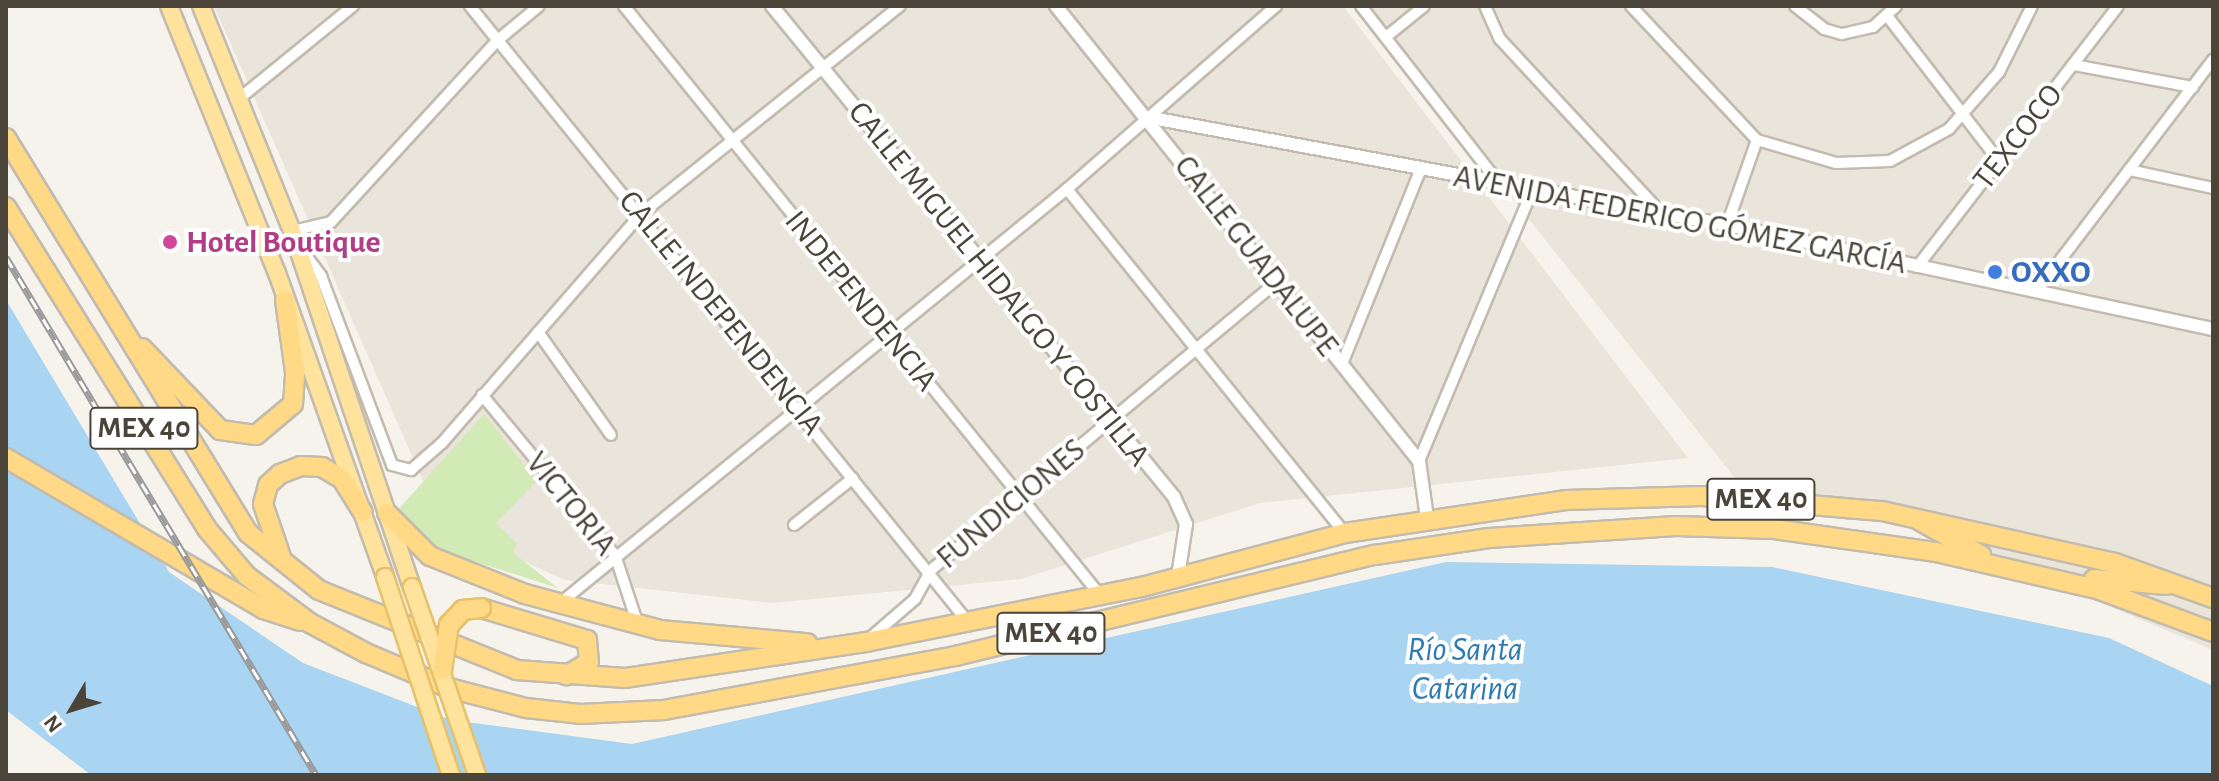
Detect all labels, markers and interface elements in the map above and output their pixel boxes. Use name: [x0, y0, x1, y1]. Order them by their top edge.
street label: TEXCOCO: [1965, 77, 2071, 197]
street label: CALLE MIGUEL HIDALGO Y COSTILLA: [840, 94, 1158, 474]
street label: CALLE GUADALUPE: [1166, 148, 1346, 364]
street label: AVENIDA FEDERICO GÓMEZ GARCÍA: [1450, 157, 1910, 283]
street label: CALLE INDEPENDENCIA: [610, 183, 832, 443]
street label: INDEPENDENCIA: [776, 203, 946, 399]
place label: Hotel Boutique: [186, 223, 381, 261]
marker: Hotel Boutique: [161, 233, 179, 251]
place label: OXXO: [2011, 253, 2091, 291]
marker: OXXO: [1986, 263, 2004, 281]
road number: MEX 40: [88, 402, 200, 454]
street label: FUNDICIONES: [929, 431, 1093, 577]
street label: VICTORIA: [518, 444, 624, 564]
road number: MEX 40: [1705, 473, 1817, 525]
road number: MEX 40: [995, 607, 1107, 659]
water label: Río Santa Catarina: [1407, 630, 1523, 710]
north arrow: [32, 669, 112, 749]
text: N: [40, 711, 66, 737]

